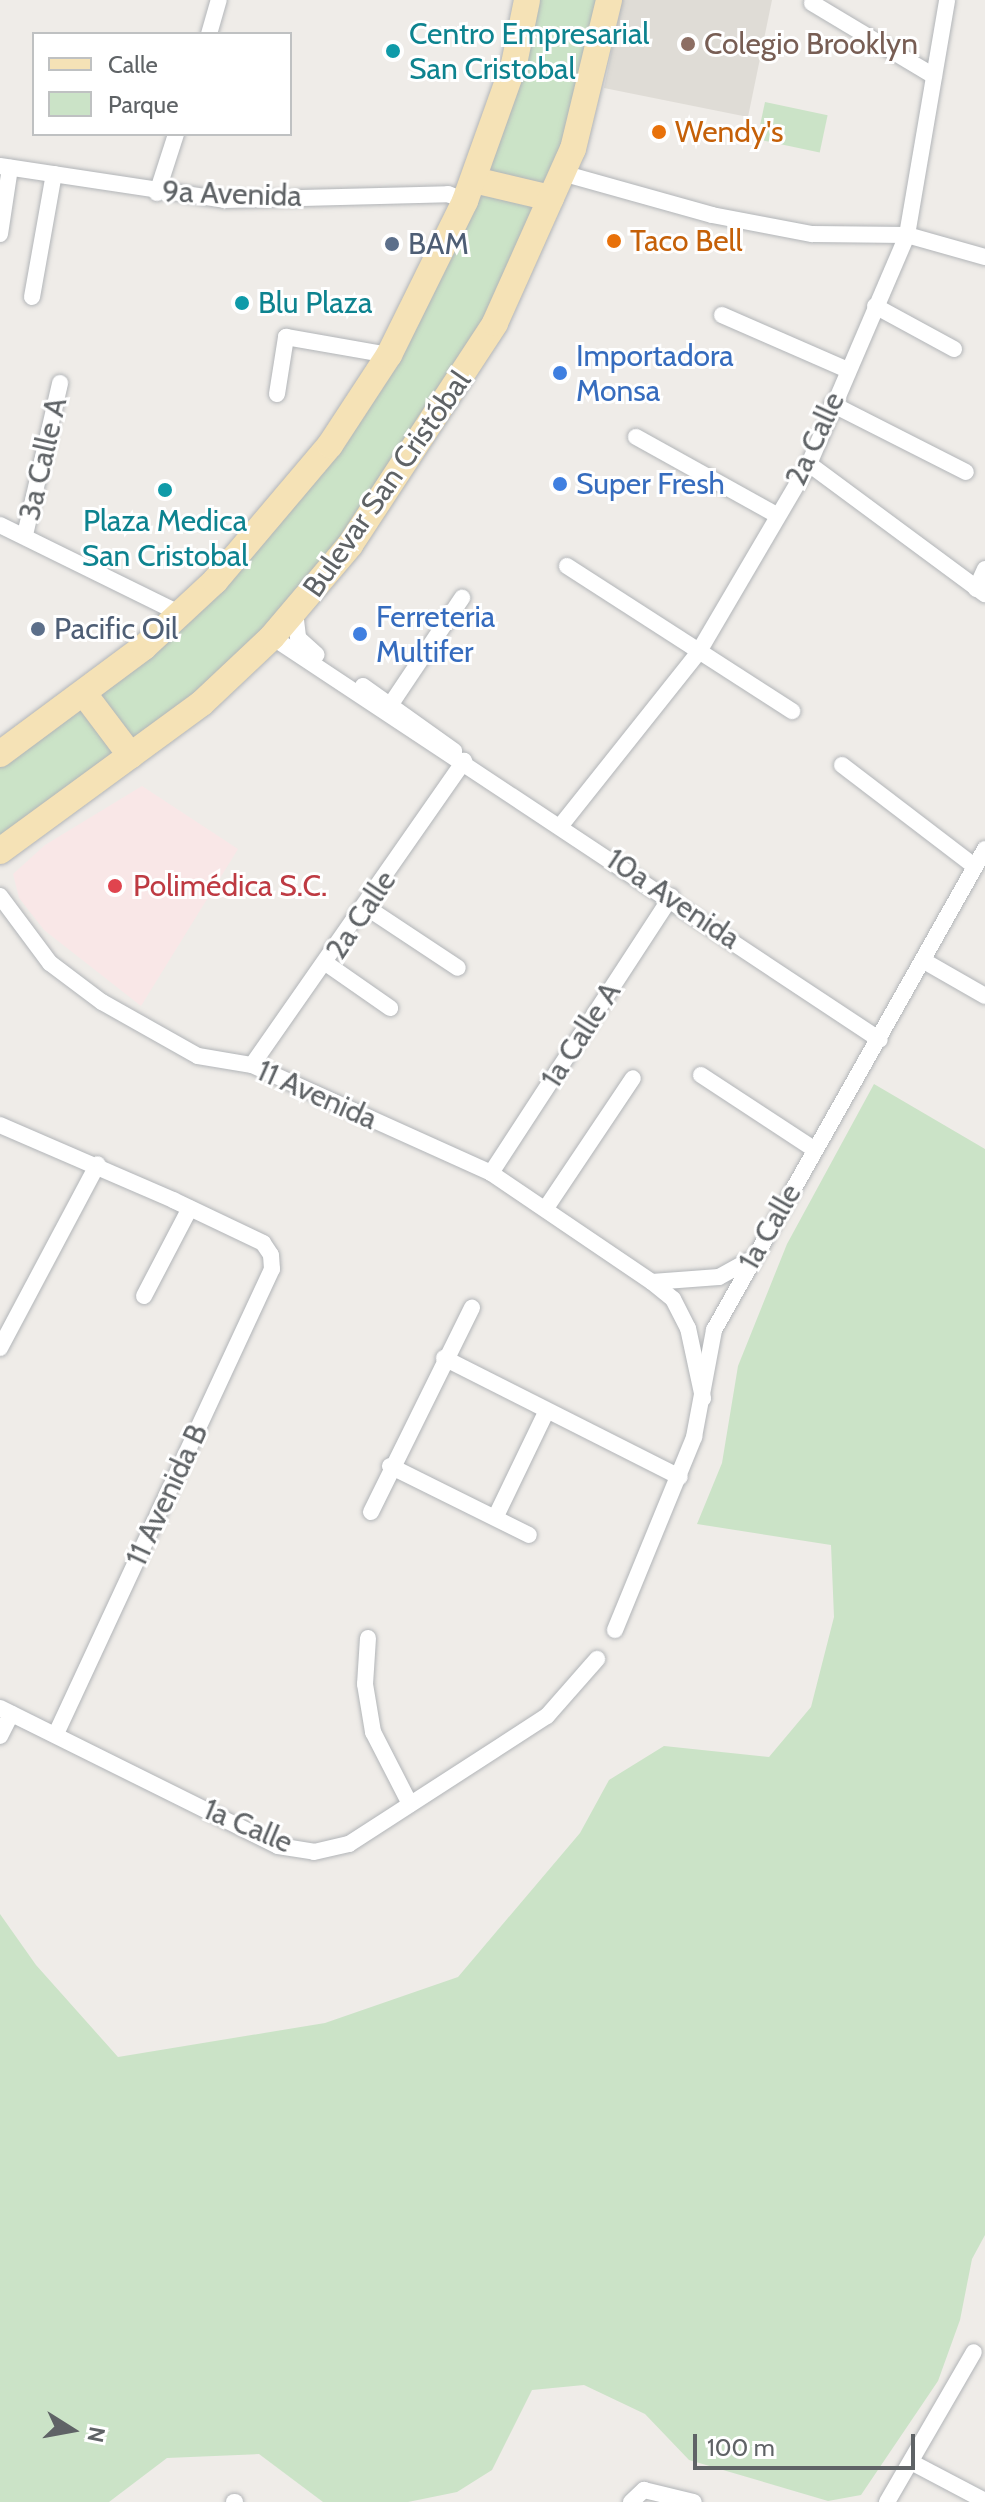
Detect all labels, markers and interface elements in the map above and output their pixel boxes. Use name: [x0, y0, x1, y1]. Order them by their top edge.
place label: Centro Empresarial San Cristobal: [409, 16, 649, 86]
place label: Colegio Brooklyn: [704, 26, 918, 62]
legend: [32, 32, 292, 136]
marker: Colegio Brooklyn: [679, 35, 697, 53]
marker: Centro Empresarial San Cristobal: [384, 42, 402, 60]
text: Calle: [108, 50, 158, 79]
text: Parque: [108, 90, 178, 119]
place label: Wendy's: [675, 114, 783, 150]
marker: Wendy's: [650, 123, 668, 141]
street label: 9a Avenida: [162, 174, 302, 214]
place label: Taco Bell: [630, 223, 743, 259]
place label: BAM: [408, 226, 469, 262]
marker: Taco Bell: [605, 232, 623, 250]
marker: BAM: [383, 235, 401, 253]
place label: Blu Plaza: [258, 285, 372, 321]
marker: Blu Plaza: [233, 294, 251, 312]
place label: Importadora Monsa: [576, 338, 734, 408]
street label: Bulevar San Cristóbal: [296, 364, 478, 604]
marker: Importadora Monsa: [551, 364, 569, 382]
street label: 2a Calle: [778, 386, 852, 492]
street label: 3a Calle A: [11, 394, 75, 524]
place label: Super Fresh: [576, 466, 725, 502]
marker: Super Fresh: [551, 475, 569, 493]
marker: Plaza Medica San Cristobal: [156, 481, 174, 499]
place label: Plaza Medica San Cristobal: [82, 503, 248, 574]
place label: Ferreteria Multifer: [376, 599, 495, 670]
place label: Pacific Oil: [54, 611, 178, 647]
marker: Pacific Oil: [29, 620, 47, 638]
marker: Ferreteria Multifer: [351, 625, 369, 643]
street label: 10a Avenida: [599, 841, 747, 957]
street label: 2a Calle: [318, 864, 404, 966]
place label: Polimédica S.C.: [133, 868, 327, 904]
marker: Polimédica S.C.: [104, 875, 126, 897]
street label: 1a Calle A: [534, 976, 628, 1094]
street label: 11 Avenida: [251, 1053, 383, 1137]
street label: 1a Calle: [731, 1178, 809, 1276]
street label: 11 Avenida B: [118, 1418, 216, 1572]
street label: 1a Calle: [198, 1791, 298, 1861]
north arrow: [32, 2390, 112, 2470]
scale bar: [697, 2418, 919, 2468]
text: N: [81, 2424, 111, 2445]
text: 100 m: [707, 2433, 775, 2462]

